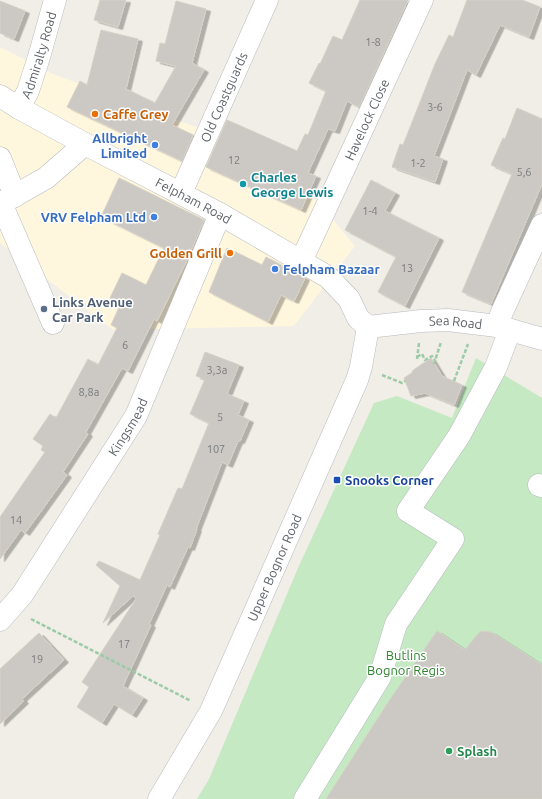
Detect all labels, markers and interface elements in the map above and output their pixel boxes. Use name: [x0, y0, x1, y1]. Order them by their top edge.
street label: Admiralty Road: [18, 10, 58, 101]
house number: 1-8: [365, 36, 381, 48]
street label: Old Coastguards: [198, 50, 250, 144]
street label: Havelock Close: [342, 77, 391, 162]
house number: 3-6: [427, 101, 443, 113]
place label: Caffe Grey: [103, 107, 168, 121]
marker: Caffe Grey: [90, 109, 100, 119]
place label: Allbright Limited: [92, 131, 147, 160]
marker: Allbright Limited: [150, 140, 160, 150]
house number: 12: [228, 154, 240, 166]
house number: 1-2: [410, 157, 426, 169]
house number: 5,6: [516, 166, 532, 178]
place label: Charles George Lewis: [251, 170, 333, 199]
street label: Felpham Road: [153, 175, 234, 226]
marker: Charles George Lewis: [238, 179, 248, 189]
house number: 1-4: [362, 205, 378, 217]
place label: VRV Felpham Ltd: [41, 210, 146, 224]
marker: VRV Felpham Ltd: [149, 212, 159, 222]
place label: Golden Grill: [149, 246, 222, 260]
marker: Golden Grill: [225, 248, 235, 258]
place label: Felpham Bazaar: [283, 262, 380, 276]
house number: 13: [401, 262, 413, 274]
marker: Felpham Bazaar: [270, 264, 280, 274]
place label: Links Avenue Car Park: [52, 295, 133, 324]
marker: Links Avenue Car Park: [39, 304, 49, 314]
street label: Sea Road: [429, 313, 483, 331]
house number: 6: [122, 339, 128, 351]
house number: 3,3a: [207, 364, 227, 376]
house number: 8,8a: [79, 386, 99, 398]
street label: Kingsmead: [105, 396, 150, 458]
house number: 5: [217, 411, 223, 423]
house number: 107: [207, 443, 225, 455]
place label: Snooks Corner: [345, 473, 435, 487]
marker: Snooks Corner: [332, 475, 342, 485]
street label: Upper Bognor Road: [245, 512, 304, 623]
house number: 14: [10, 514, 22, 526]
house number: 17: [118, 638, 130, 650]
park label: Butlins Bognor Regis: [367, 648, 445, 677]
house number: 19: [31, 653, 43, 665]
place label: Splash: [457, 744, 497, 758]
marker: Splash: [444, 746, 454, 756]

